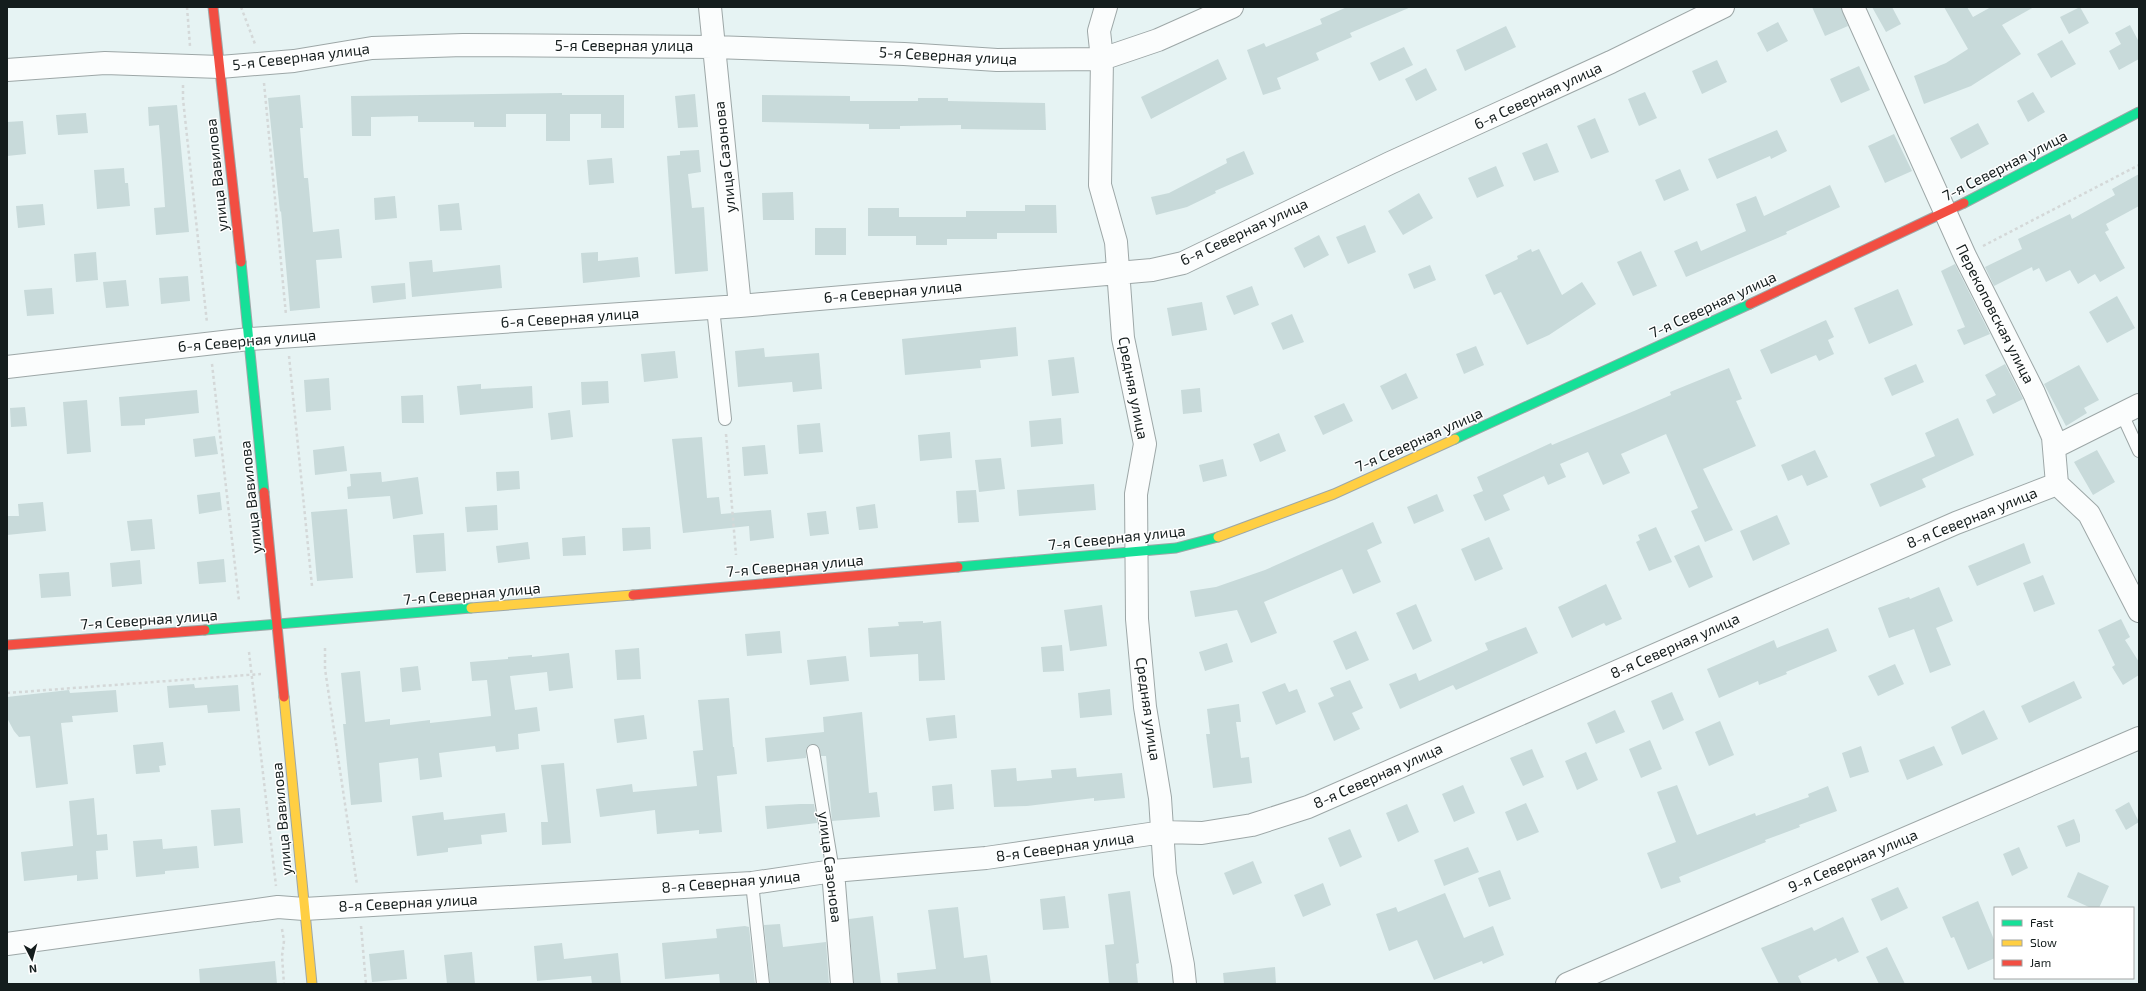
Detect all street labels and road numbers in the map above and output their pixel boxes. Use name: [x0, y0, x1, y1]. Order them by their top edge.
street label: 5-я Северная улица: [555, 36, 693, 55]
street label: 5-я Северная улица: [231, 39, 371, 74]
street label: 5-я Северная улица: [878, 42, 1018, 69]
street label: 6-я Северная улица: [1471, 58, 1605, 134]
street label: улица Сазонова: [709, 100, 740, 214]
street label: улица Вавилова: [201, 118, 232, 232]
street label: 7-я Северная улица: [1939, 126, 2070, 205]
street label: 6-я Северная улица: [1177, 194, 1311, 270]
street label: Перекоповская улица: [1952, 241, 2039, 387]
street label: 7-я Северная улица: [1646, 267, 1779, 342]
street label: 6-я Северная улица: [823, 276, 963, 307]
street label: 6-я Северная улица: [500, 303, 640, 332]
street label: 6-я Северная улица: [177, 325, 317, 356]
street label: Средняя улица: [1114, 335, 1153, 441]
street label: 7-я Северная улица: [1352, 403, 1486, 476]
street label: улица Вавилова: [235, 440, 266, 554]
street label: 8-я Северная улица: [1904, 483, 2040, 552]
street label: 7-я Северная улица: [1048, 521, 1186, 554]
street label: 7-я Северная улица: [726, 550, 864, 581]
street label: 7-я Северная улица: [403, 578, 541, 609]
street label: 7-я Северная улица: [80, 605, 218, 634]
street label: 8-я Северная улица: [1607, 609, 1742, 683]
street label: Средняя улица: [1132, 656, 1165, 762]
street label: 8-я Северная улица: [1310, 739, 1445, 813]
street label: улица Вавилова: [267, 762, 296, 876]
street label: улица Сазонова: [814, 810, 847, 924]
street label: 9-я Северная улица: [1785, 825, 1920, 896]
street label: 8-я Северная улица: [995, 827, 1135, 866]
street label: 8-я Северная улица: [661, 866, 801, 897]
street label: 8-я Северная улица: [338, 889, 478, 916]

